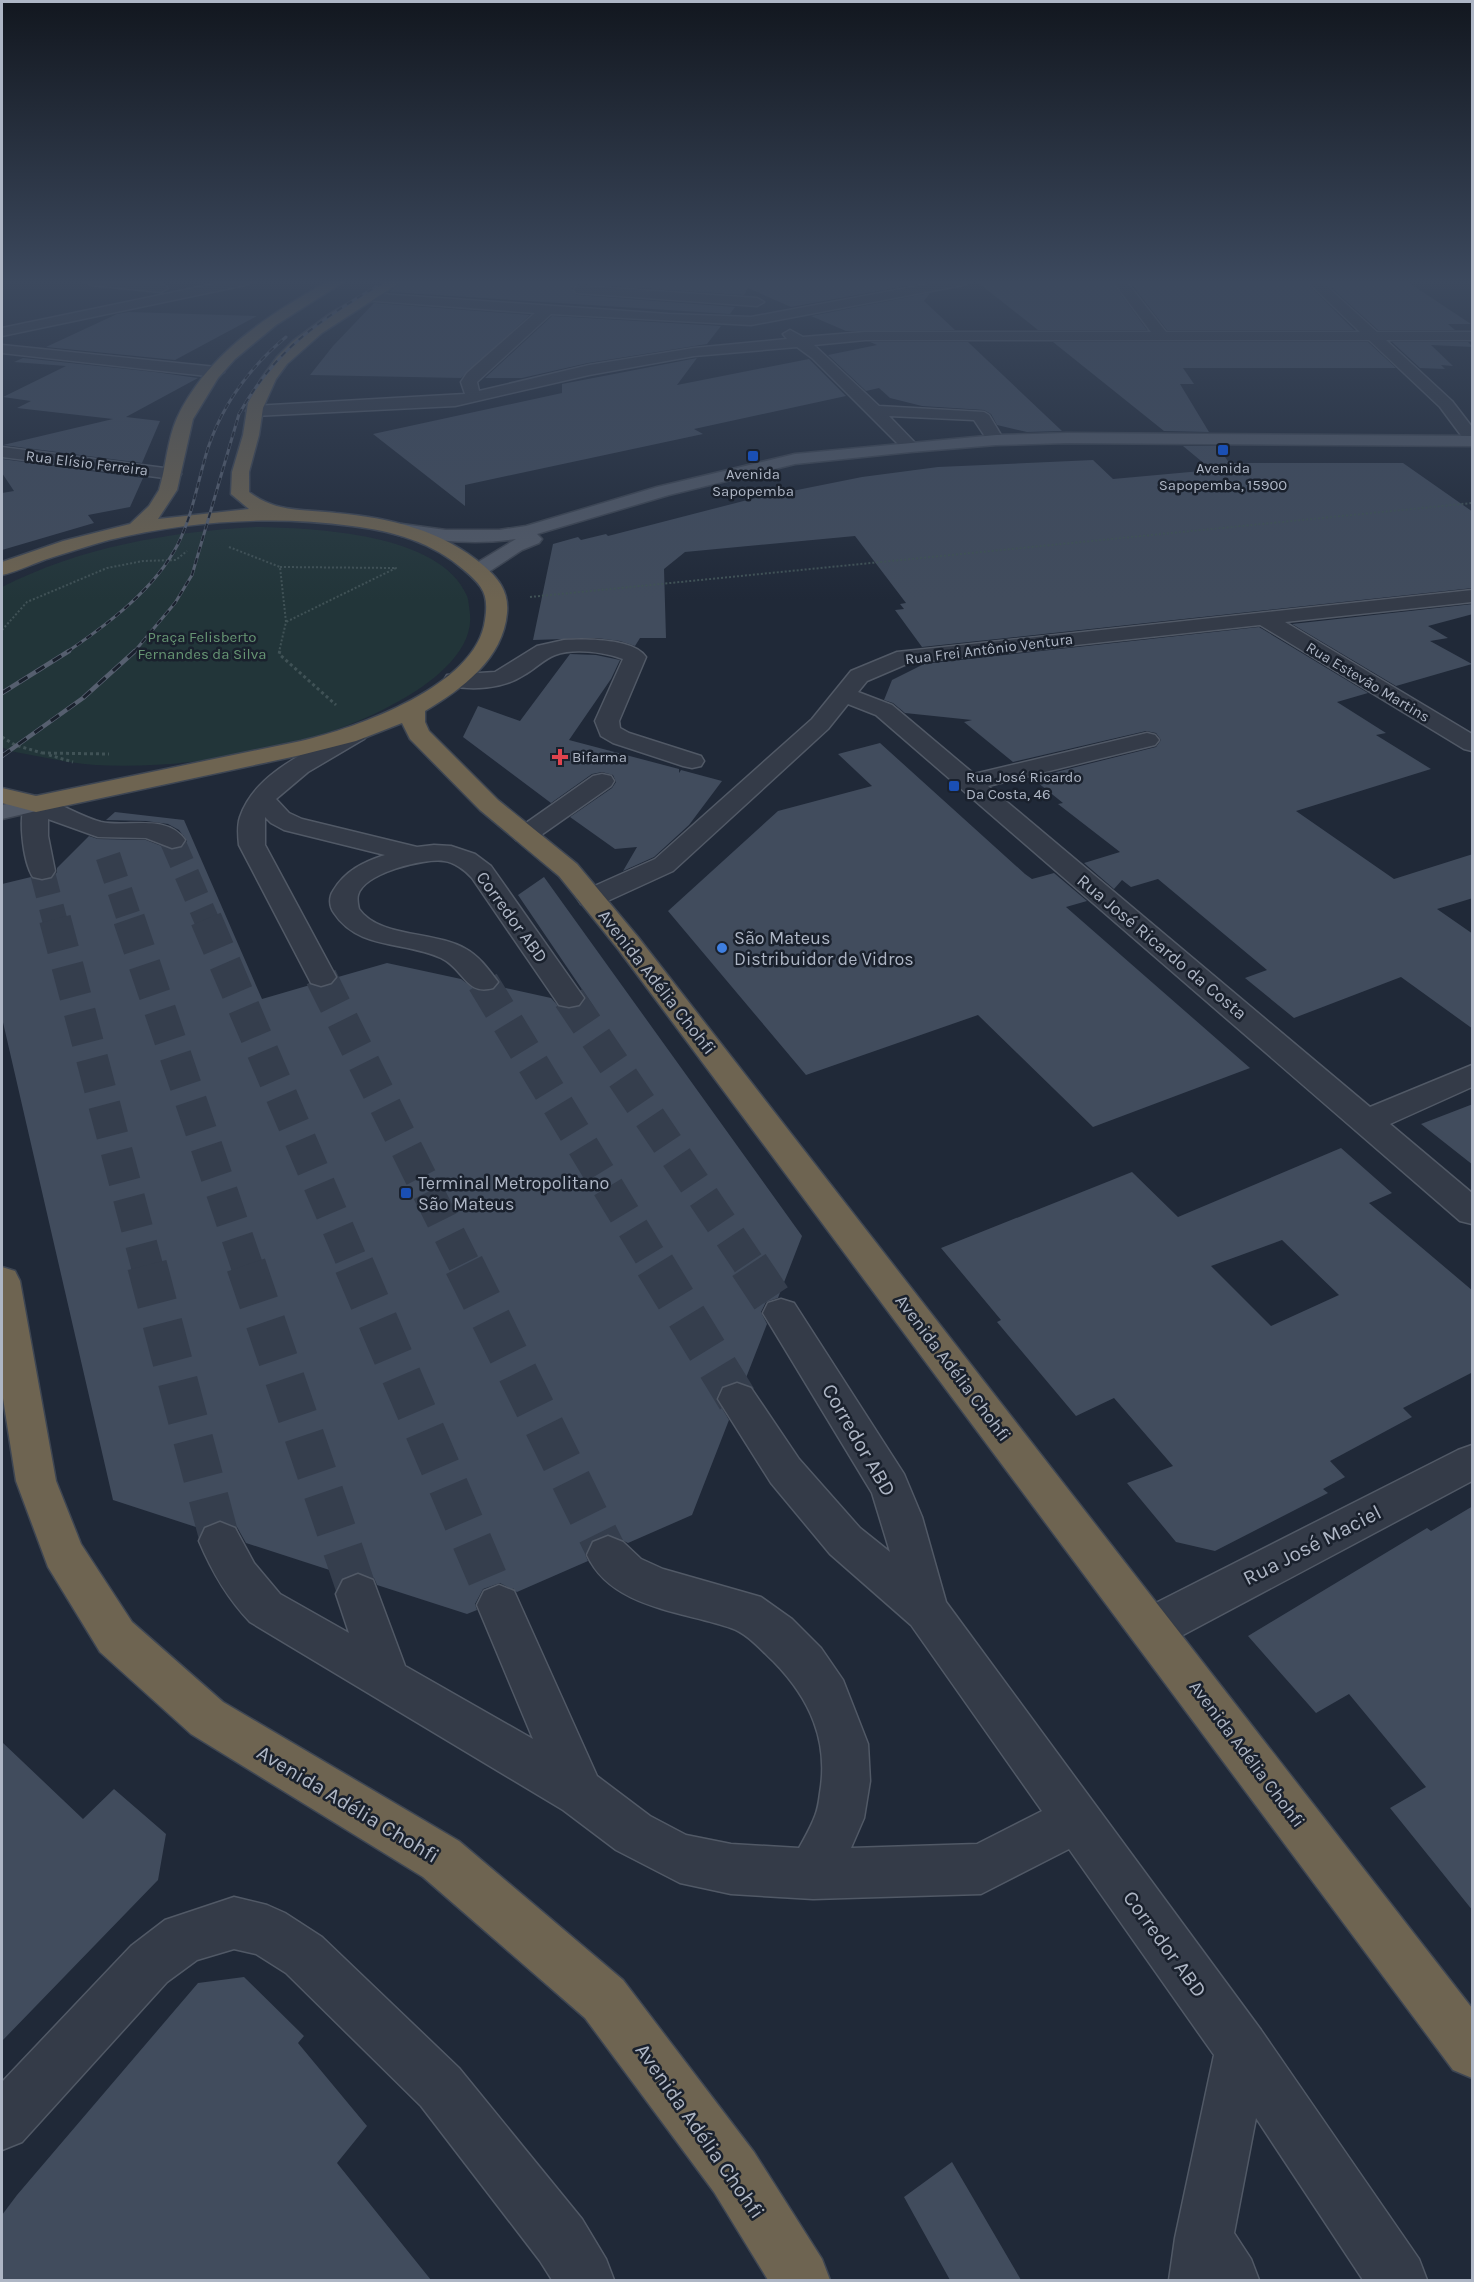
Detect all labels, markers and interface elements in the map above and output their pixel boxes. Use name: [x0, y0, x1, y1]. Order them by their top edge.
marker: Avenida Sapopemba, 15900: [1216, 443, 1230, 457]
street label: Rua Elísio Ferreira: [25, 447, 149, 479]
marker: Avenida Sapopemba: [746, 449, 760, 463]
place label: Avenida Sapopemba, 15900: [1159, 459, 1287, 494]
place label: Avenida Sapopemba: [712, 465, 794, 500]
park label: Praça Felisberto Fernandes da Silva: [137, 628, 267, 663]
street label: Rua Frei Antônio Ventura: [904, 630, 1074, 668]
street label: Rua Estevão Martins: [1303, 638, 1433, 726]
place label: Bifarma: [572, 748, 627, 766]
marker: Bifarma: [553, 750, 567, 764]
place label: Rua José Ricardo Da Costa, 46: [966, 768, 1082, 803]
marker: Rua José Ricardo Da Costa, 46: [947, 779, 961, 793]
street label: Corredor ABD: [471, 867, 553, 967]
street label: Rua José Ricardo da Costa: [1073, 869, 1251, 1025]
street label: Avenida Adélia Chohfi: [593, 905, 721, 1059]
place label: São Mateus Distribuidor de Vidros: [734, 927, 914, 970]
marker: São Mateus Distribuidor de Vidros: [715, 941, 729, 955]
place label: Terminal Metropolitano São Mateus: [418, 1172, 609, 1215]
marker: Terminal Metropolitano São Mateus: [399, 1186, 413, 1200]
street label: Avenida Adélia Chohfi: [891, 1290, 1015, 1446]
street label: Corredor ABD: [817, 1380, 901, 1500]
street label: Rua José Maciel: [1239, 1500, 1385, 1590]
street label: Avenida Adélia Chohfi: [1185, 1676, 1309, 1832]
street label: Avenida Adélia Chohfi: [253, 1740, 443, 1868]
street label: Corredor ABD: [1118, 1886, 1212, 2002]
street label: Avenida Adélia Chohfi: [631, 2039, 769, 2223]

